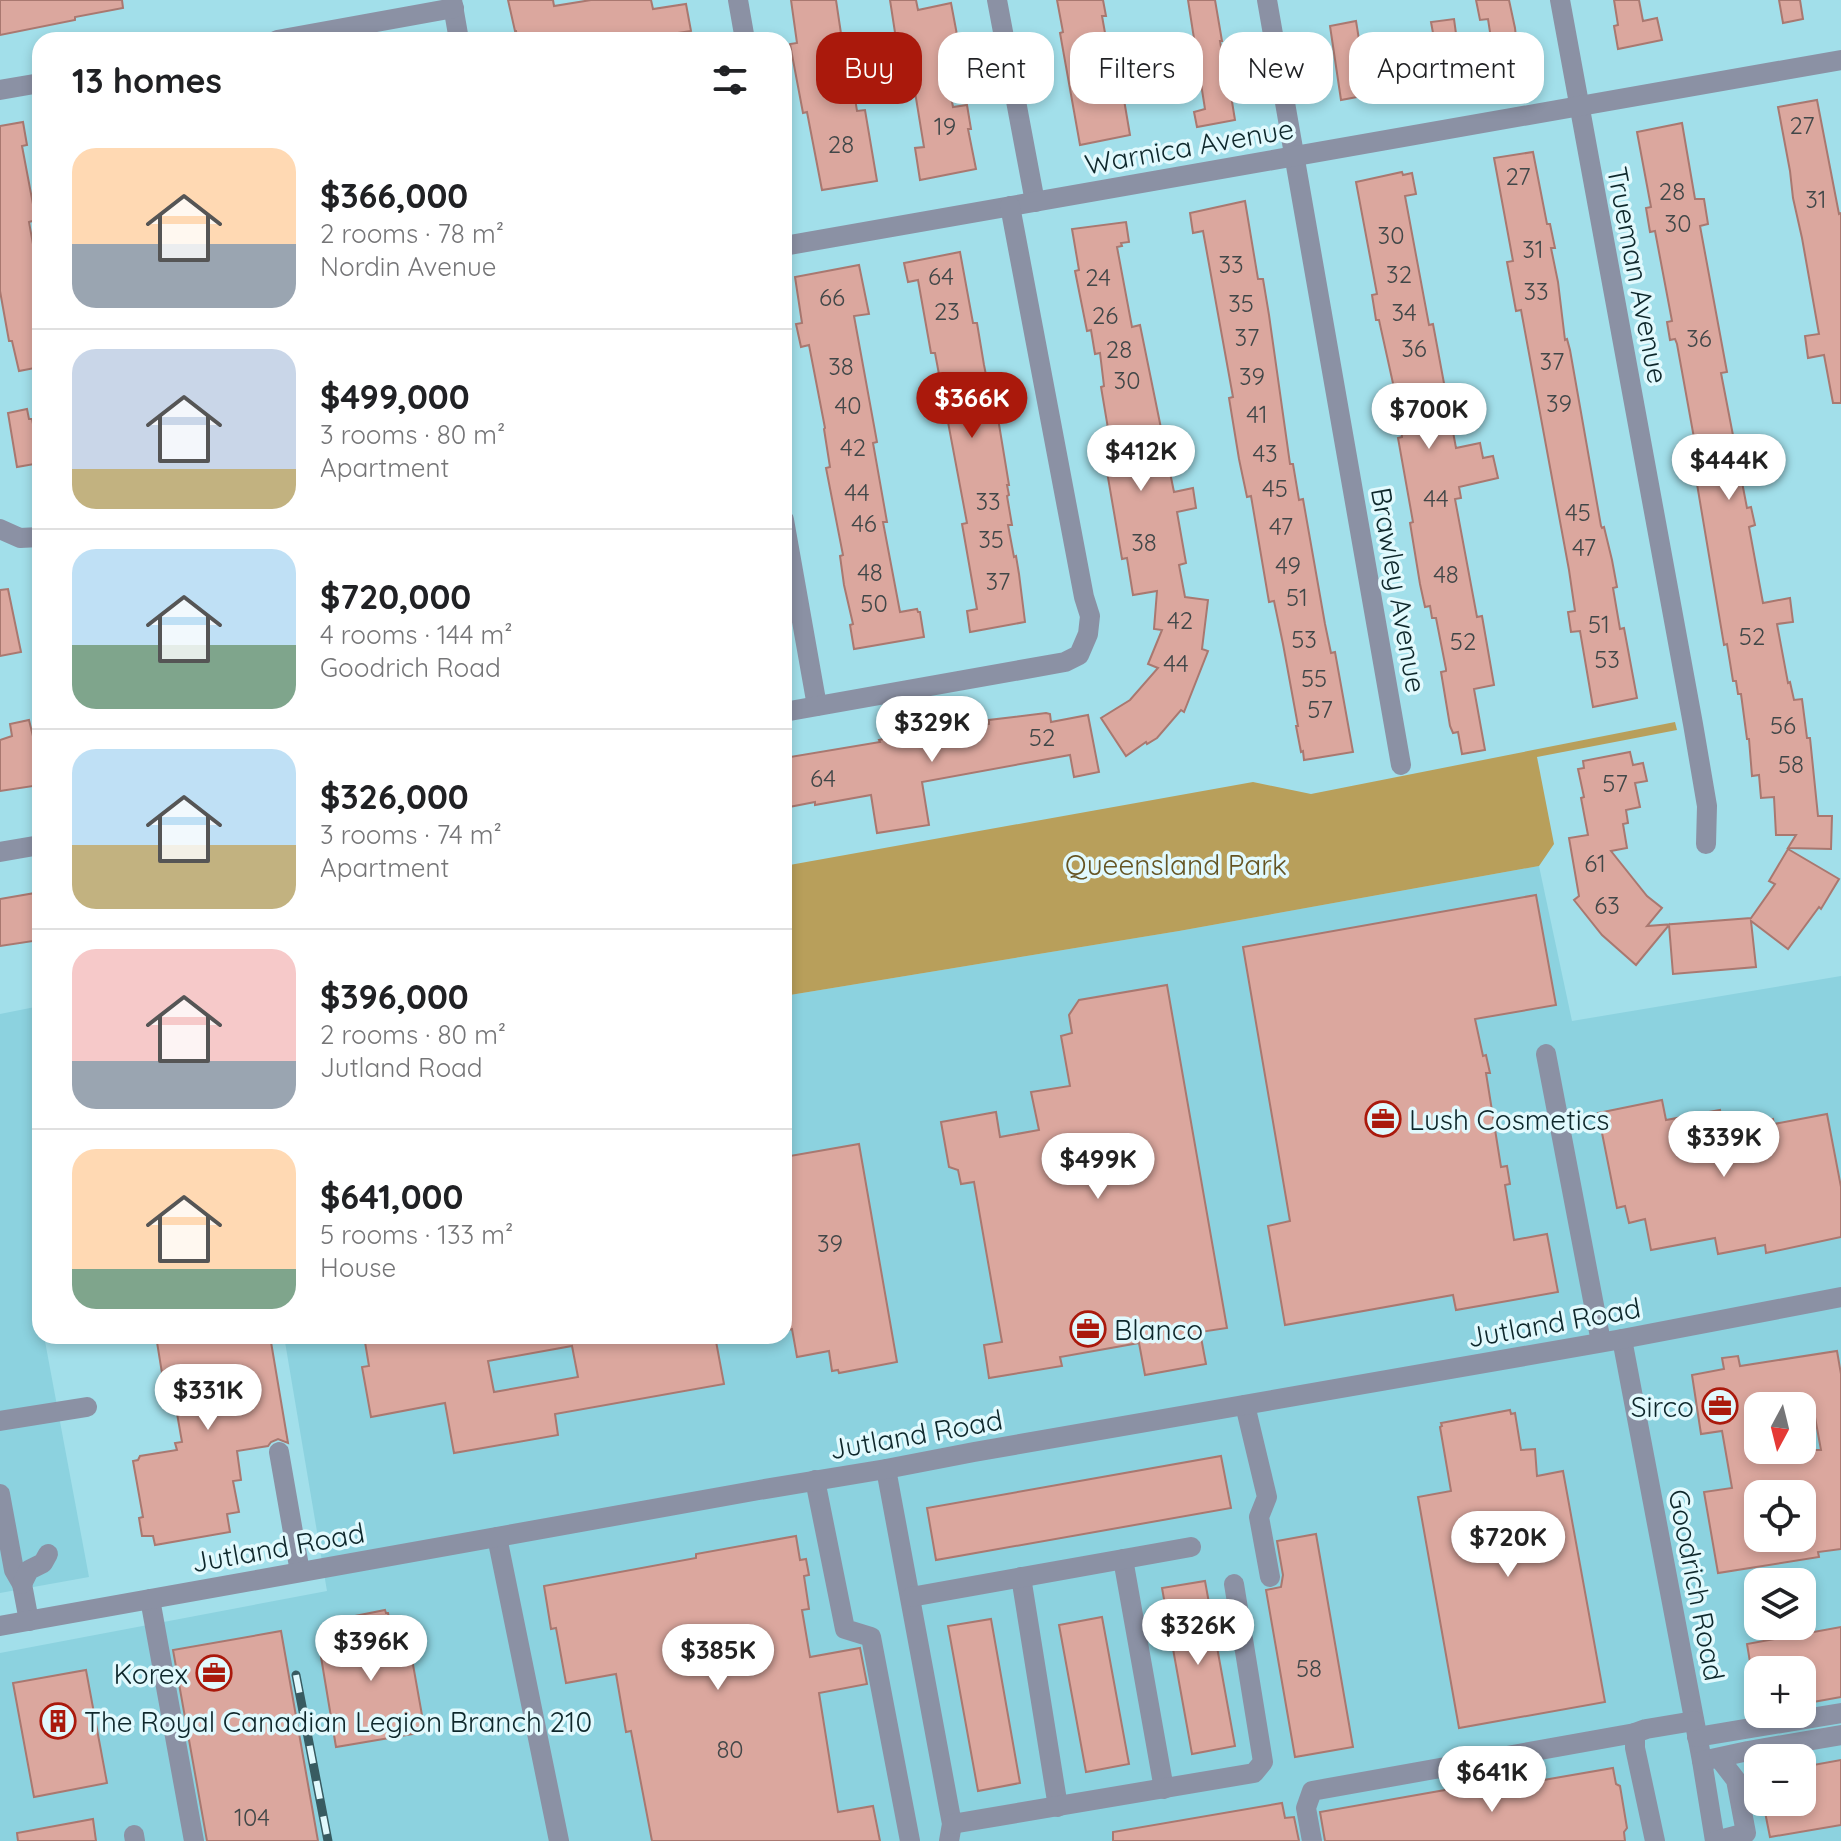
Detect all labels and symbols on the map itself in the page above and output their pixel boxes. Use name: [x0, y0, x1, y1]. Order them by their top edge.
street label: Warnica Avenue: [1082, 110, 1296, 182]
house number: 27: [1789, 110, 1815, 140]
house number: 19: [934, 111, 956, 141]
house number: 28: [828, 129, 854, 159]
house number: 27: [1505, 161, 1531, 191]
street label: Trueman Avenue: [1600, 164, 1676, 386]
house number: 28: [1659, 176, 1685, 206]
house number: 31: [1805, 184, 1827, 214]
house number: 30: [1665, 208, 1691, 238]
house number: 30: [1378, 220, 1404, 250]
house number: 31: [1522, 234, 1544, 264]
house number: 33: [1218, 249, 1244, 279]
house number: 32: [1386, 259, 1412, 289]
house number: 64: [928, 261, 954, 291]
house number: 24: [1085, 262, 1111, 292]
house number: 33: [1523, 276, 1549, 306]
house number: 66: [819, 282, 845, 312]
house number: 35: [1228, 288, 1254, 318]
house number: 23: [934, 296, 960, 326]
house number: 34: [1391, 297, 1417, 327]
house number: 26: [1092, 300, 1118, 330]
house number: 37: [1235, 322, 1259, 352]
house number: 36: [1686, 323, 1712, 353]
house number: 36: [1401, 333, 1427, 363]
house number: 28: [1106, 334, 1132, 364]
house number: 37: [1540, 346, 1564, 376]
house number: 38: [828, 351, 854, 381]
house number: 39: [1239, 361, 1265, 391]
house number: 30: [1114, 365, 1140, 395]
pin: $366K: [916, 372, 1028, 440]
pin: $700K: [1373, 383, 1485, 451]
house number: 39: [1546, 388, 1572, 418]
house number: 40: [835, 390, 861, 420]
house number: 41: [1246, 399, 1268, 429]
pin: $412K: [1085, 425, 1197, 493]
house number: 42: [840, 432, 866, 462]
pin: $444K: [1673, 434, 1785, 502]
house number: 43: [1252, 438, 1278, 468]
house number: 45: [1262, 473, 1288, 503]
house number: 44: [844, 477, 870, 507]
house number: 44: [1423, 483, 1449, 513]
street label: Brawley Avenue: [1364, 485, 1434, 695]
house number: 33: [975, 486, 1001, 516]
house number: 45: [1565, 497, 1591, 527]
house number: 46: [851, 508, 877, 538]
house number: 47: [1269, 511, 1293, 541]
house number: 35: [978, 524, 1004, 554]
house number: 38: [1131, 527, 1157, 557]
house number: 47: [1572, 532, 1596, 562]
house number: 49: [1275, 550, 1301, 580]
house number: 48: [857, 557, 883, 587]
house number: 48: [1433, 559, 1459, 589]
house number: 37: [986, 566, 1010, 596]
house number: 51: [1286, 582, 1308, 612]
house number: 50: [860, 588, 888, 618]
house number: 42: [1167, 605, 1193, 635]
house number: 51: [1588, 609, 1610, 639]
house number: 52: [1739, 621, 1765, 651]
house number: 53: [1291, 624, 1317, 654]
house number: 52: [1450, 626, 1476, 656]
house number: 53: [1594, 644, 1620, 674]
house number: 44: [1163, 648, 1189, 678]
house number: 55: [1301, 663, 1327, 693]
house number: 57: [1307, 694, 1333, 724]
pin: $329K: [876, 696, 988, 764]
house number: 56: [1770, 710, 1796, 740]
house number: 52: [1029, 722, 1055, 752]
house number: 58: [1778, 749, 1804, 779]
house number: 64: [810, 763, 836, 793]
house number: 57: [1602, 768, 1628, 798]
park label: Queensland Park: [1065, 847, 1287, 882]
house number: 61: [1584, 848, 1606, 878]
house number: 63: [1594, 890, 1620, 920]
office icon: Lush Cosmetics: [1364, 1100, 1402, 1138]
place label: Lush Cosmetics: [1409, 1102, 1609, 1137]
pin: $339K: [1668, 1111, 1780, 1179]
pin: $499K: [1042, 1133, 1154, 1201]
house number: 39: [817, 1228, 843, 1258]
street label: Jutland Road: [1465, 1290, 1643, 1354]
office icon: Blanco: [1069, 1310, 1107, 1348]
place label: Blanco: [1114, 1312, 1203, 1347]
pin: $331K: [152, 1364, 264, 1432]
office icon: Sirco: [1701, 1387, 1739, 1425]
place label: Sirco: [1631, 1389, 1694, 1424]
north arrow: [1744, 1392, 1816, 1464]
street label: Jutland Road: [827, 1402, 1005, 1466]
street label: Goodrich Road: [1661, 1486, 1733, 1684]
pin: $720K: [1452, 1511, 1564, 1579]
street label: Jutland Road: [189, 1515, 367, 1579]
pin: $326K: [1142, 1599, 1254, 1667]
pin: $396K: [315, 1615, 427, 1683]
pin: $385K: [662, 1624, 774, 1692]
house number: 58: [1296, 1653, 1322, 1683]
office icon: Korex: [195, 1654, 233, 1692]
place label: Korex: [113, 1656, 188, 1691]
building icon: The Royal Canadian Legion Branch 210: [39, 1702, 77, 1740]
place label: The Royal Canadian Legion Branch 210: [84, 1704, 592, 1739]
house number: 80: [716, 1734, 744, 1764]
pin: $641K: [1436, 1746, 1548, 1814]
house number: 104: [234, 1802, 270, 1832]

